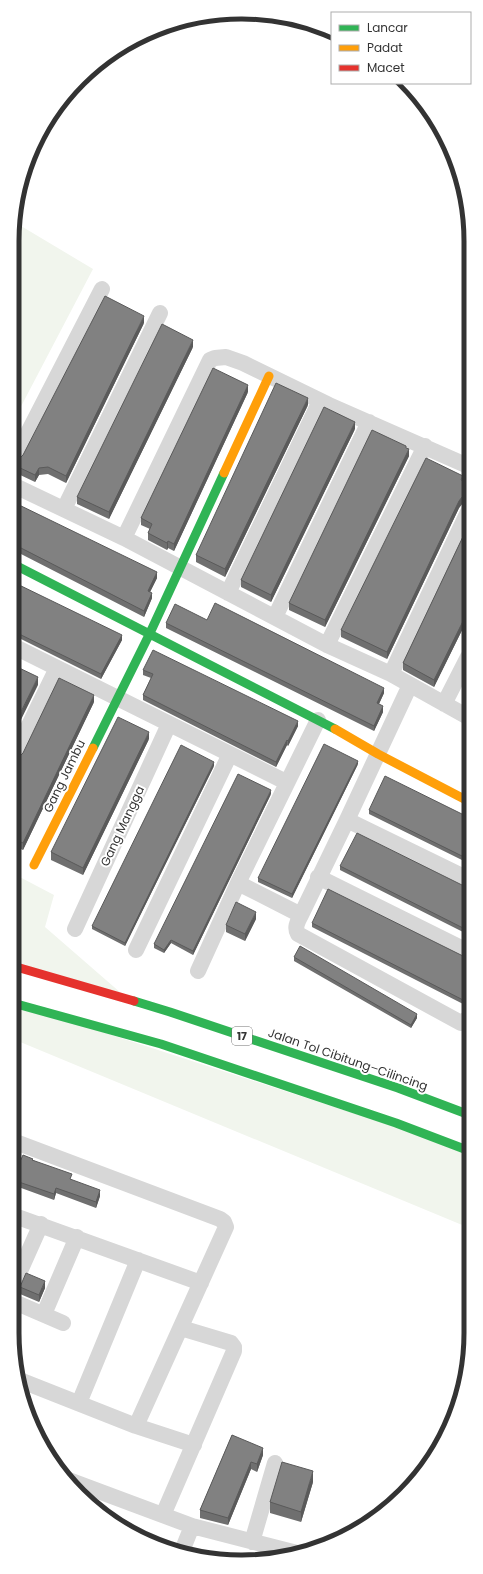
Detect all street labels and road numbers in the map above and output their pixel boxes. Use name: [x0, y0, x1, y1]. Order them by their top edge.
street label: Gang Jambu: [39, 737, 89, 815]
street label: Gang Mangga: [96, 783, 148, 869]
street label: Jalan Tol Cibitung–Cilincing: [266, 1024, 430, 1094]
road number: 17: [232, 1027, 252, 1045]

